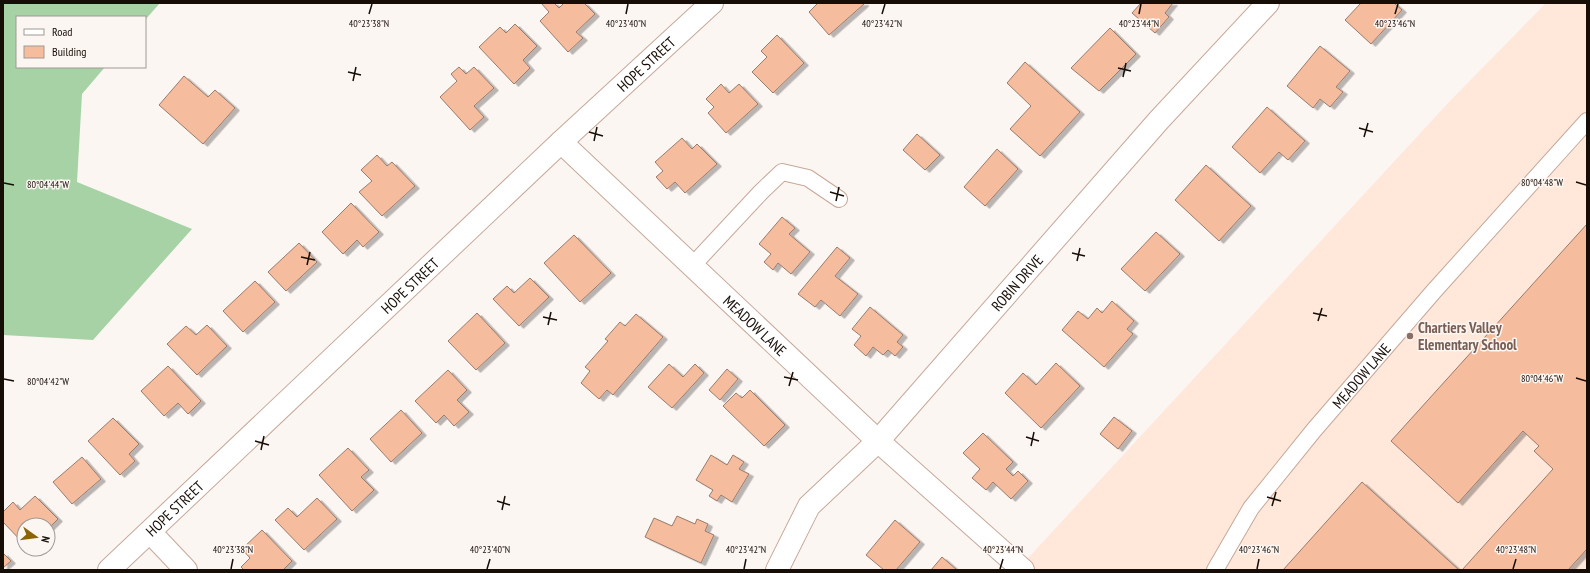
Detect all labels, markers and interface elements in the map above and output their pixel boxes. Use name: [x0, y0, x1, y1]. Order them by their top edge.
legend: [16, 16, 146, 68]
text: 40°23'38"N: [349, 17, 389, 30]
text: 40°23'40"N: [606, 17, 646, 30]
text: 40°23'42"N: [862, 17, 902, 30]
text: 40°23'44"N: [1119, 17, 1159, 30]
text: 40°23'46"N: [1375, 17, 1415, 30]
text: Road: [52, 24, 72, 39]
street label: HOPE STREET: [613, 32, 679, 95]
text: Building: [52, 44, 87, 59]
text: 80°04'48"W: [1521, 176, 1563, 189]
text: 80°04'44"W: [27, 178, 69, 191]
street label: ROBIN DRIVE: [987, 250, 1047, 315]
street label: HOPE STREET: [377, 253, 443, 317]
street label: MEADOW LANE: [720, 291, 791, 360]
place label: Chartiers Valley Elementary School: [1418, 318, 1517, 354]
marker: Chartiers Valley Elementary School: [1405, 331, 1415, 341]
street label: MEADOW LANE: [1328, 339, 1394, 412]
text: 80°04'46"W: [1521, 372, 1563, 385]
text: 80°04'42"W: [27, 375, 69, 388]
street label: HOPE STREET: [141, 476, 207, 540]
north arrow: [16, 517, 56, 557]
text: N: [38, 535, 53, 544]
text: 40°23'38"N: [213, 543, 253, 556]
text: 40°23'40"N: [470, 543, 510, 556]
text: 40°23'42"N: [726, 543, 766, 556]
text: 40°23'44"N: [983, 543, 1023, 556]
text: 40°23'46"N: [1239, 543, 1279, 556]
text: 40°23'48"N: [1496, 543, 1536, 556]

